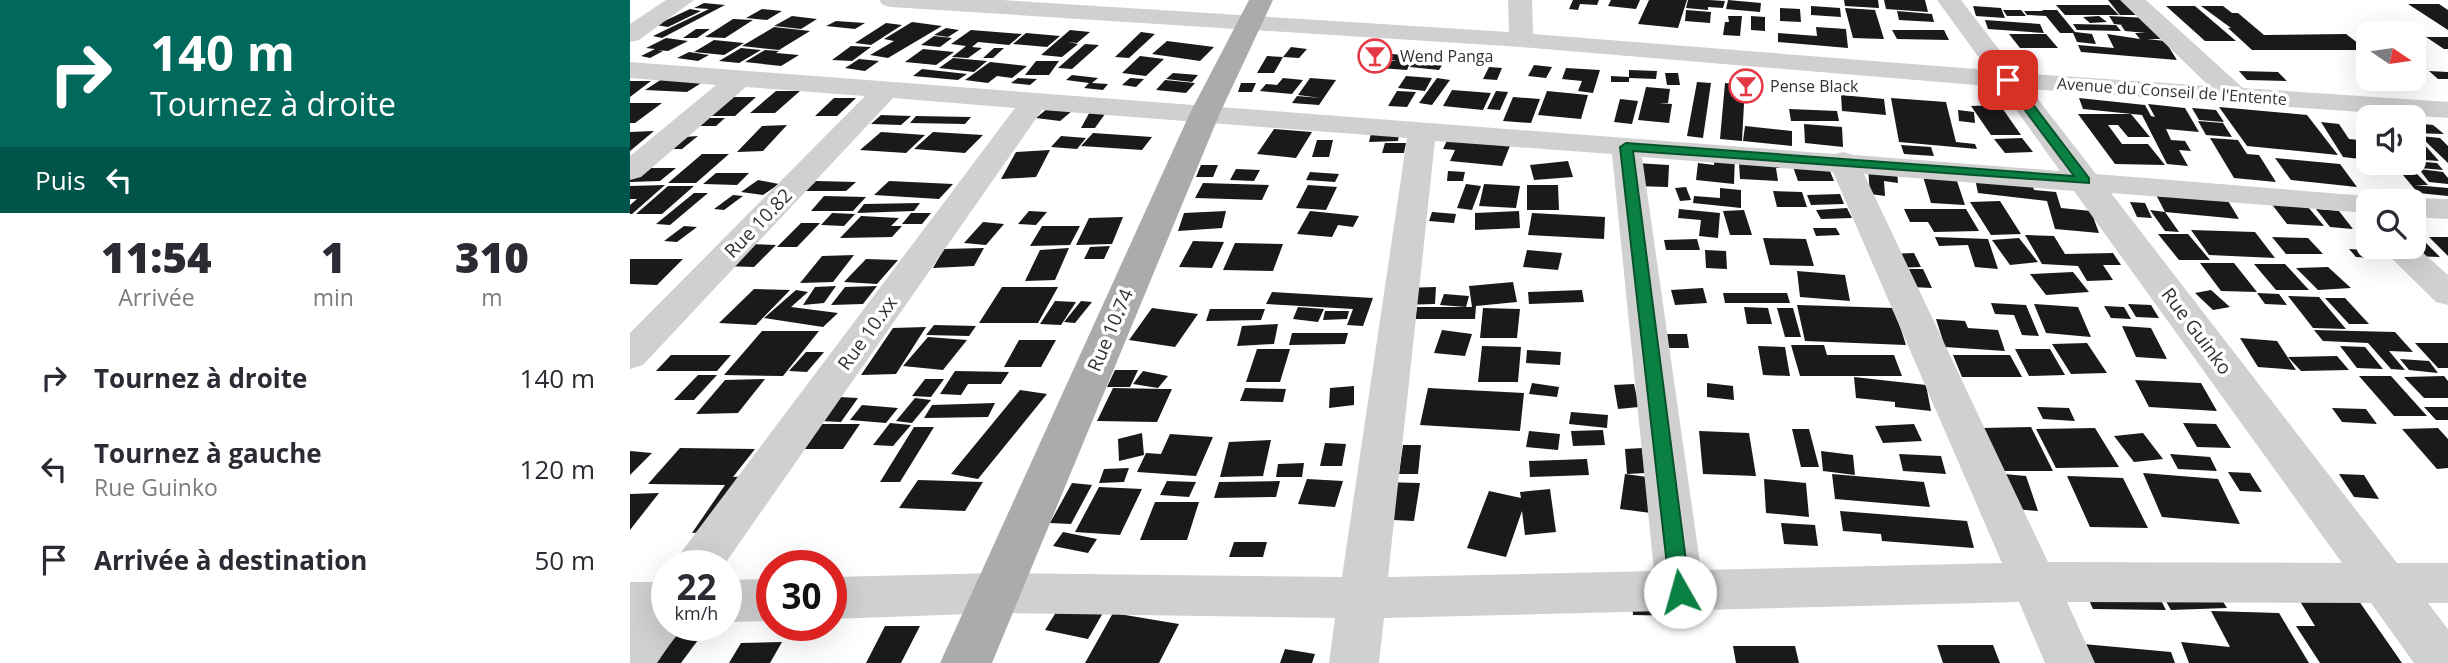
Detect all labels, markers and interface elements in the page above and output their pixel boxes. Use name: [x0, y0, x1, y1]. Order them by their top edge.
text: 140 m: [150, 19, 295, 85]
north arrow: [2356, 21, 2426, 91]
map controls: [2356, 21, 2426, 259]
icon: right: [35, 28, 126, 119]
bar icon: Wend Panga: [1356, 37, 1394, 75]
place label: Wend Panga: [1400, 45, 1493, 67]
pin: [1978, 50, 2038, 110]
icon: arrive: [1989, 61, 2027, 99]
bar icon: Pense Black: [1727, 67, 1765, 105]
street label: Avenue du Conseil de l'Entente: [2056, 72, 2288, 110]
place label: Pense Black: [1770, 75, 1859, 97]
text: Tournez à droite: [150, 82, 396, 125]
button: sound: [2356, 105, 2426, 175]
icon: left: [100, 161, 138, 199]
text: Puis: [35, 162, 86, 198]
street label: Rue 10.82: [718, 183, 798, 263]
button: search: [2356, 189, 2426, 259]
text: 11:54: [101, 228, 212, 285]
text: 1: [321, 228, 346, 285]
text: 310: [455, 228, 529, 285]
text: Arrivée: [118, 281, 195, 313]
text: min: [313, 281, 354, 313]
text: m: [481, 281, 503, 313]
street label: Rue Guinko: [2156, 282, 2238, 380]
street label: Rue 10.74: [1081, 285, 1139, 375]
street label: Rue 10.xx: [831, 291, 903, 375]
icon: right: [35, 359, 73, 397]
text: Tournez à droite: [94, 360, 307, 396]
text: 140 m: [520, 360, 595, 396]
text: Tournez à gauche: [94, 435, 322, 471]
icon: left: [35, 450, 73, 488]
text: 120 m: [520, 451, 595, 487]
text: Rue Guinko: [94, 471, 218, 503]
icon: arrive: [35, 541, 73, 579]
text: Arrivée à destination: [94, 542, 367, 578]
text: 50 m: [534, 542, 595, 578]
speed limit sign: 30: [756, 550, 847, 641]
position arrow: [1643, 555, 1717, 629]
text: 22: [676, 563, 717, 610]
text: km/h: [675, 601, 718, 625]

